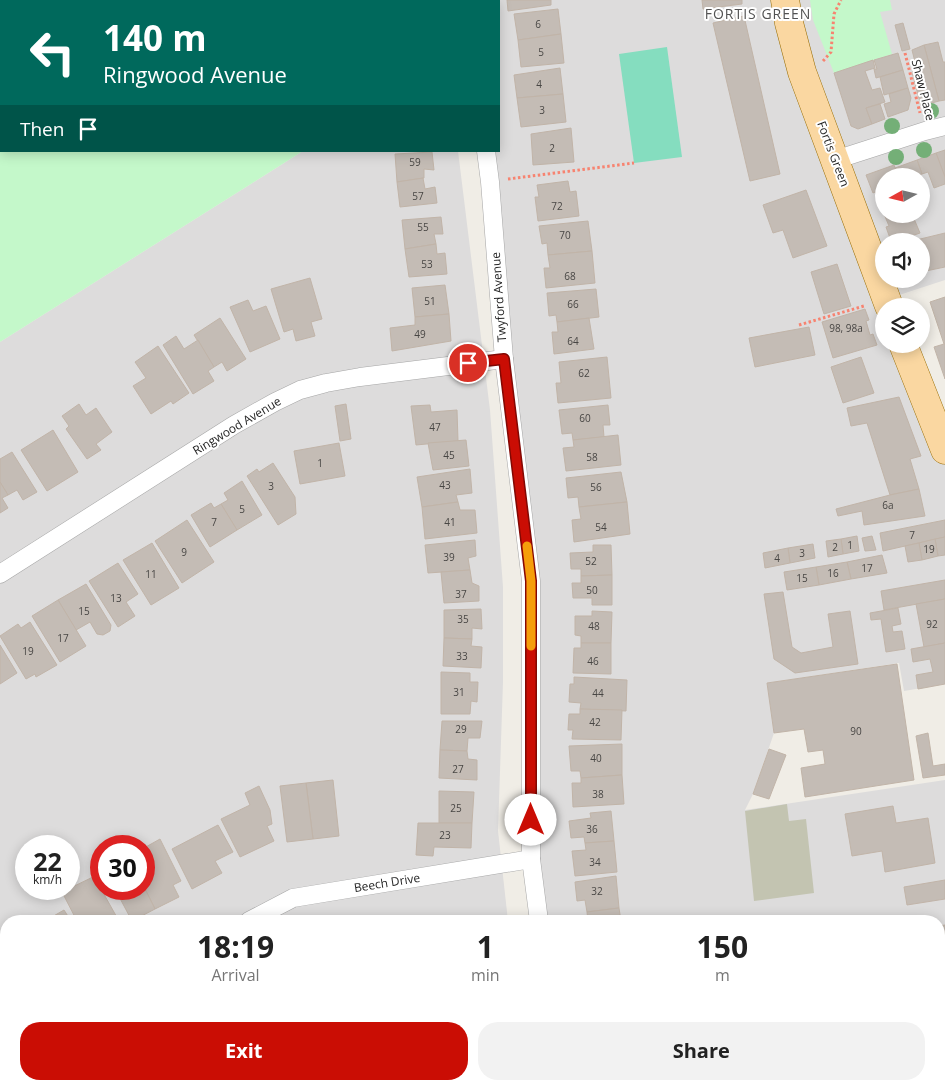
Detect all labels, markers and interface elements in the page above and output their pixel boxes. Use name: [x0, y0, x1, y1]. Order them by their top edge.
district label: FORTIS GREEN: [705, 4, 811, 23]
text: 140 m: [103, 14, 207, 61]
house number: 6: [535, 17, 541, 31]
icon: left: [20, 20, 85, 85]
house number: 5: [538, 45, 544, 59]
street label: Shaw Place: [908, 58, 939, 122]
text: Ringwood Avenue: [103, 59, 287, 89]
house number: 4: [536, 77, 542, 91]
house number: 3: [539, 103, 545, 117]
icon: arrive: [74, 115, 102, 143]
text: Then: [20, 116, 64, 142]
street label: Fortis Green: [813, 119, 854, 189]
house number: 2: [549, 141, 555, 155]
house number: 59: [409, 155, 421, 169]
north arrow: [875, 168, 930, 222]
map controls: [875, 168, 930, 353]
house number: 57: [412, 189, 424, 203]
house number: 72: [551, 199, 563, 213]
house number: 55: [417, 220, 429, 234]
house number: 70: [559, 228, 571, 242]
button: sound: [875, 233, 930, 288]
street label: Twyford Avenue: [487, 251, 510, 343]
house number: 53: [421, 257, 433, 271]
house number: 68: [564, 269, 576, 283]
house number: 51: [424, 294, 436, 308]
house number: 66: [567, 297, 579, 311]
button: layers: [875, 298, 930, 353]
house number: 98, 98a: [829, 321, 863, 335]
house number: 49: [414, 327, 426, 341]
house number: 64: [567, 334, 579, 348]
pin: [447, 342, 489, 384]
icon: arrive: [454, 349, 482, 377]
house number: 62: [578, 366, 590, 380]
street label: Ringwood Avenue: [189, 392, 284, 459]
house number: 60: [579, 411, 591, 425]
house number: 47: [429, 420, 441, 434]
house number: 45: [443, 448, 455, 462]
house number: 58: [586, 450, 598, 464]
house number: 1: [317, 456, 323, 470]
house number: 43: [439, 478, 451, 492]
house number: 3: [268, 479, 274, 493]
house number: 56: [590, 480, 602, 494]
house number: 6a: [882, 498, 894, 512]
house number: 5: [239, 502, 245, 516]
house number: 7: [211, 515, 217, 529]
house number: 41: [444, 515, 456, 529]
house number: 54: [595, 520, 607, 534]
house number: 7: [909, 528, 915, 542]
house number: 1: [847, 538, 853, 552]
house number: 2: [832, 540, 838, 554]
house number: 19: [923, 542, 935, 556]
house number: 9: [181, 545, 187, 559]
house number: 3: [799, 546, 805, 560]
house number: 39: [443, 550, 455, 564]
house number: 4: [774, 551, 780, 565]
house number: 52: [585, 554, 597, 568]
house number: 17: [861, 561, 873, 575]
house number: 16: [827, 566, 839, 580]
house number: 11: [145, 567, 157, 581]
house number: 15: [796, 571, 808, 585]
house number: 50: [586, 583, 598, 597]
house number: 37: [455, 587, 467, 601]
house number: 13: [110, 591, 122, 605]
house number: 15: [78, 604, 90, 618]
house number: 35: [457, 612, 469, 626]
house number: 92: [926, 617, 938, 631]
house number: 48: [588, 619, 600, 633]
house number: 17: [57, 631, 69, 645]
house number: 19: [22, 644, 34, 658]
house number: 33: [456, 649, 468, 663]
house number: 46: [587, 654, 599, 668]
house number: 31: [453, 685, 465, 699]
house number: 44: [592, 686, 604, 700]
house number: 42: [589, 715, 601, 729]
house number: 29: [455, 722, 467, 736]
house number: 90: [850, 724, 862, 738]
house number: 40: [590, 751, 602, 765]
house number: 27: [452, 762, 464, 776]
house number: 38: [592, 787, 604, 801]
position arrow: [504, 793, 556, 845]
house number: 25: [450, 801, 462, 815]
house number: 36: [586, 822, 598, 836]
house number: 23: [439, 828, 451, 842]
speed limit sign: 30: [90, 835, 155, 900]
text: 22: [33, 844, 62, 878]
house number: 34: [589, 855, 601, 869]
street label: Beech Drive: [353, 869, 422, 896]
text: km/h: [33, 871, 62, 888]
house number: 32: [591, 884, 603, 898]
text: 18:19: [197, 926, 274, 967]
text: 1: [477, 926, 494, 967]
text: 150: [697, 926, 748, 967]
text: Arrival: [211, 964, 260, 986]
text: min: [471, 964, 500, 986]
text: m: [715, 964, 730, 986]
button: Exit: [20, 1022, 468, 1080]
button: Share: [478, 1022, 925, 1080]

